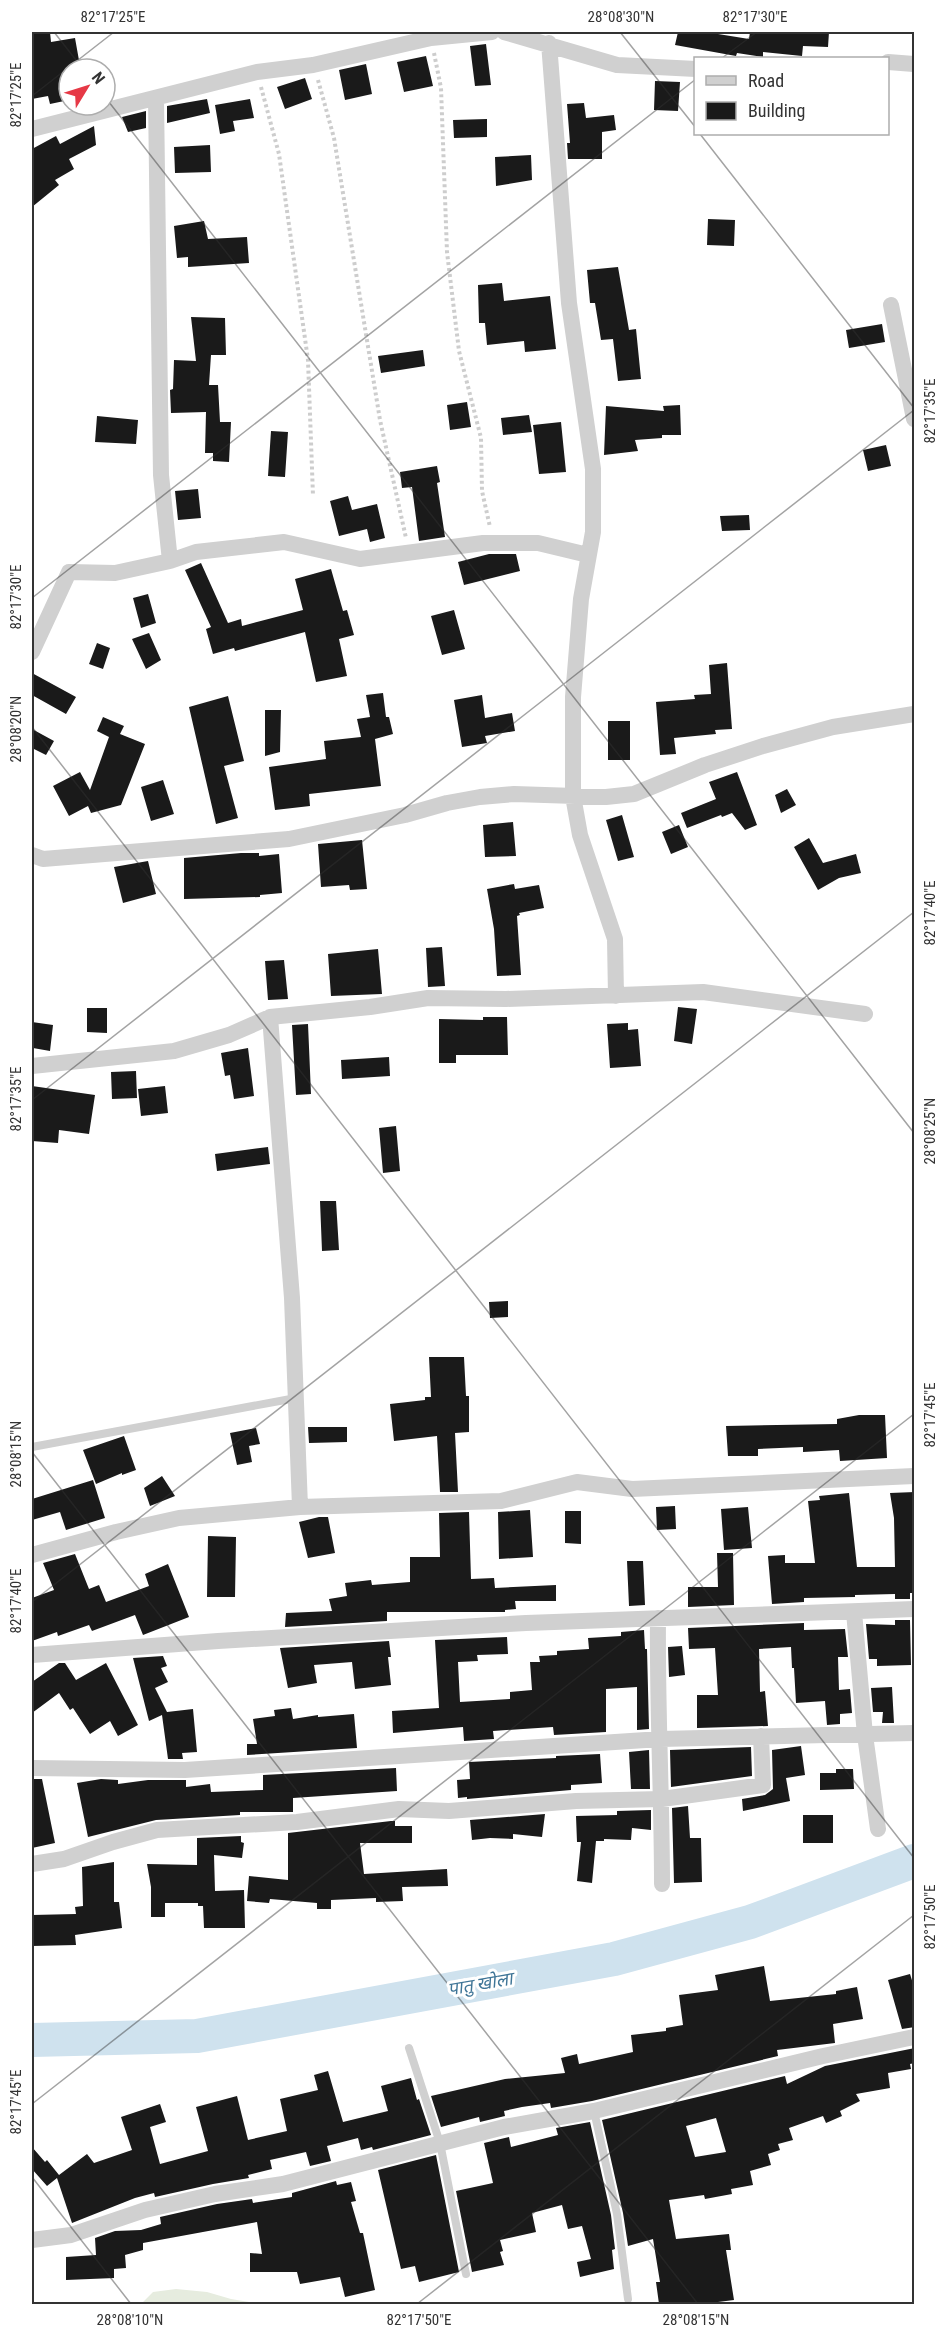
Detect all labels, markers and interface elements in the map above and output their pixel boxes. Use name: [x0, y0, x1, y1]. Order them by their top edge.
text: 82°17'25"E: [81, 8, 145, 26]
text: 28°08'30"N: [588, 8, 654, 26]
text: 82°17'30"E: [723, 8, 787, 26]
north arrow: [57, 57, 117, 117]
legend: [694, 57, 889, 135]
text: 82°17'25"E: [7, 63, 25, 127]
text: N: [88, 68, 109, 88]
text: Road: [748, 70, 784, 91]
text: Building: [748, 100, 805, 121]
text: 82°17'35"E: [921, 379, 939, 443]
text: 82°17'30"E: [7, 565, 25, 629]
text: 28°08'20"N: [7, 696, 25, 762]
text: 82°17'40"E: [921, 881, 939, 945]
text: 82°17'35"E: [7, 1067, 25, 1131]
text: 28°08'25"N: [921, 1098, 939, 1164]
text: 82°17'45"E: [921, 1383, 939, 1447]
text: 28°08'15"N: [7, 1421, 25, 1487]
text: 82°17'40"E: [7, 1569, 25, 1633]
text: 82°17'50"E: [921, 1885, 939, 1949]
water label: पातु खोला: [446, 1967, 517, 2001]
text: 82°17'45"E: [7, 2070, 25, 2134]
text: 28°08'10"N: [97, 2311, 163, 2329]
text: 82°17'50"E: [387, 2311, 451, 2329]
text: 28°08'15"N: [663, 2311, 729, 2329]

